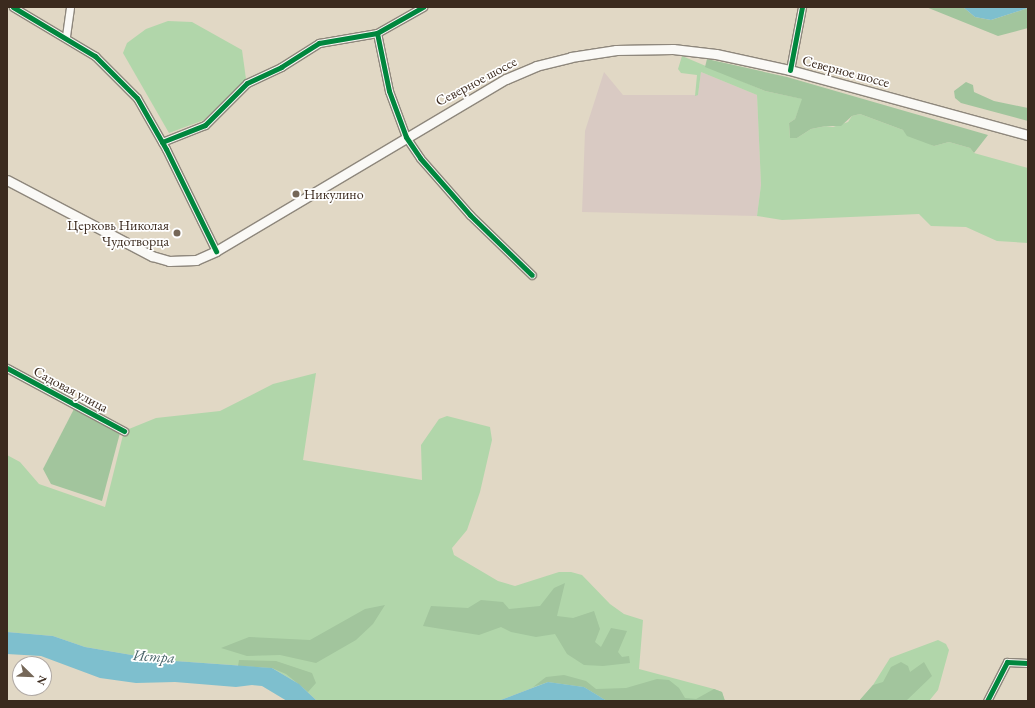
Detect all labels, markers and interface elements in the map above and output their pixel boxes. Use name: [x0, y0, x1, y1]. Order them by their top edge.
street label: Северное шоссе: [801, 51, 891, 91]
street label: Северное шоссе: [433, 53, 519, 109]
place label: Никулино: [304, 186, 364, 202]
marker: Никулино: [291, 189, 301, 199]
place label: Церковь Николая Чудотворца: [67, 217, 169, 250]
marker: Церковь Николая Чудотворца: [172, 228, 182, 238]
street label: Садовая улица: [31, 362, 111, 416]
water label: Истра: [132, 646, 176, 666]
north arrow: [12, 656, 52, 696]
text: N: [34, 673, 50, 687]

